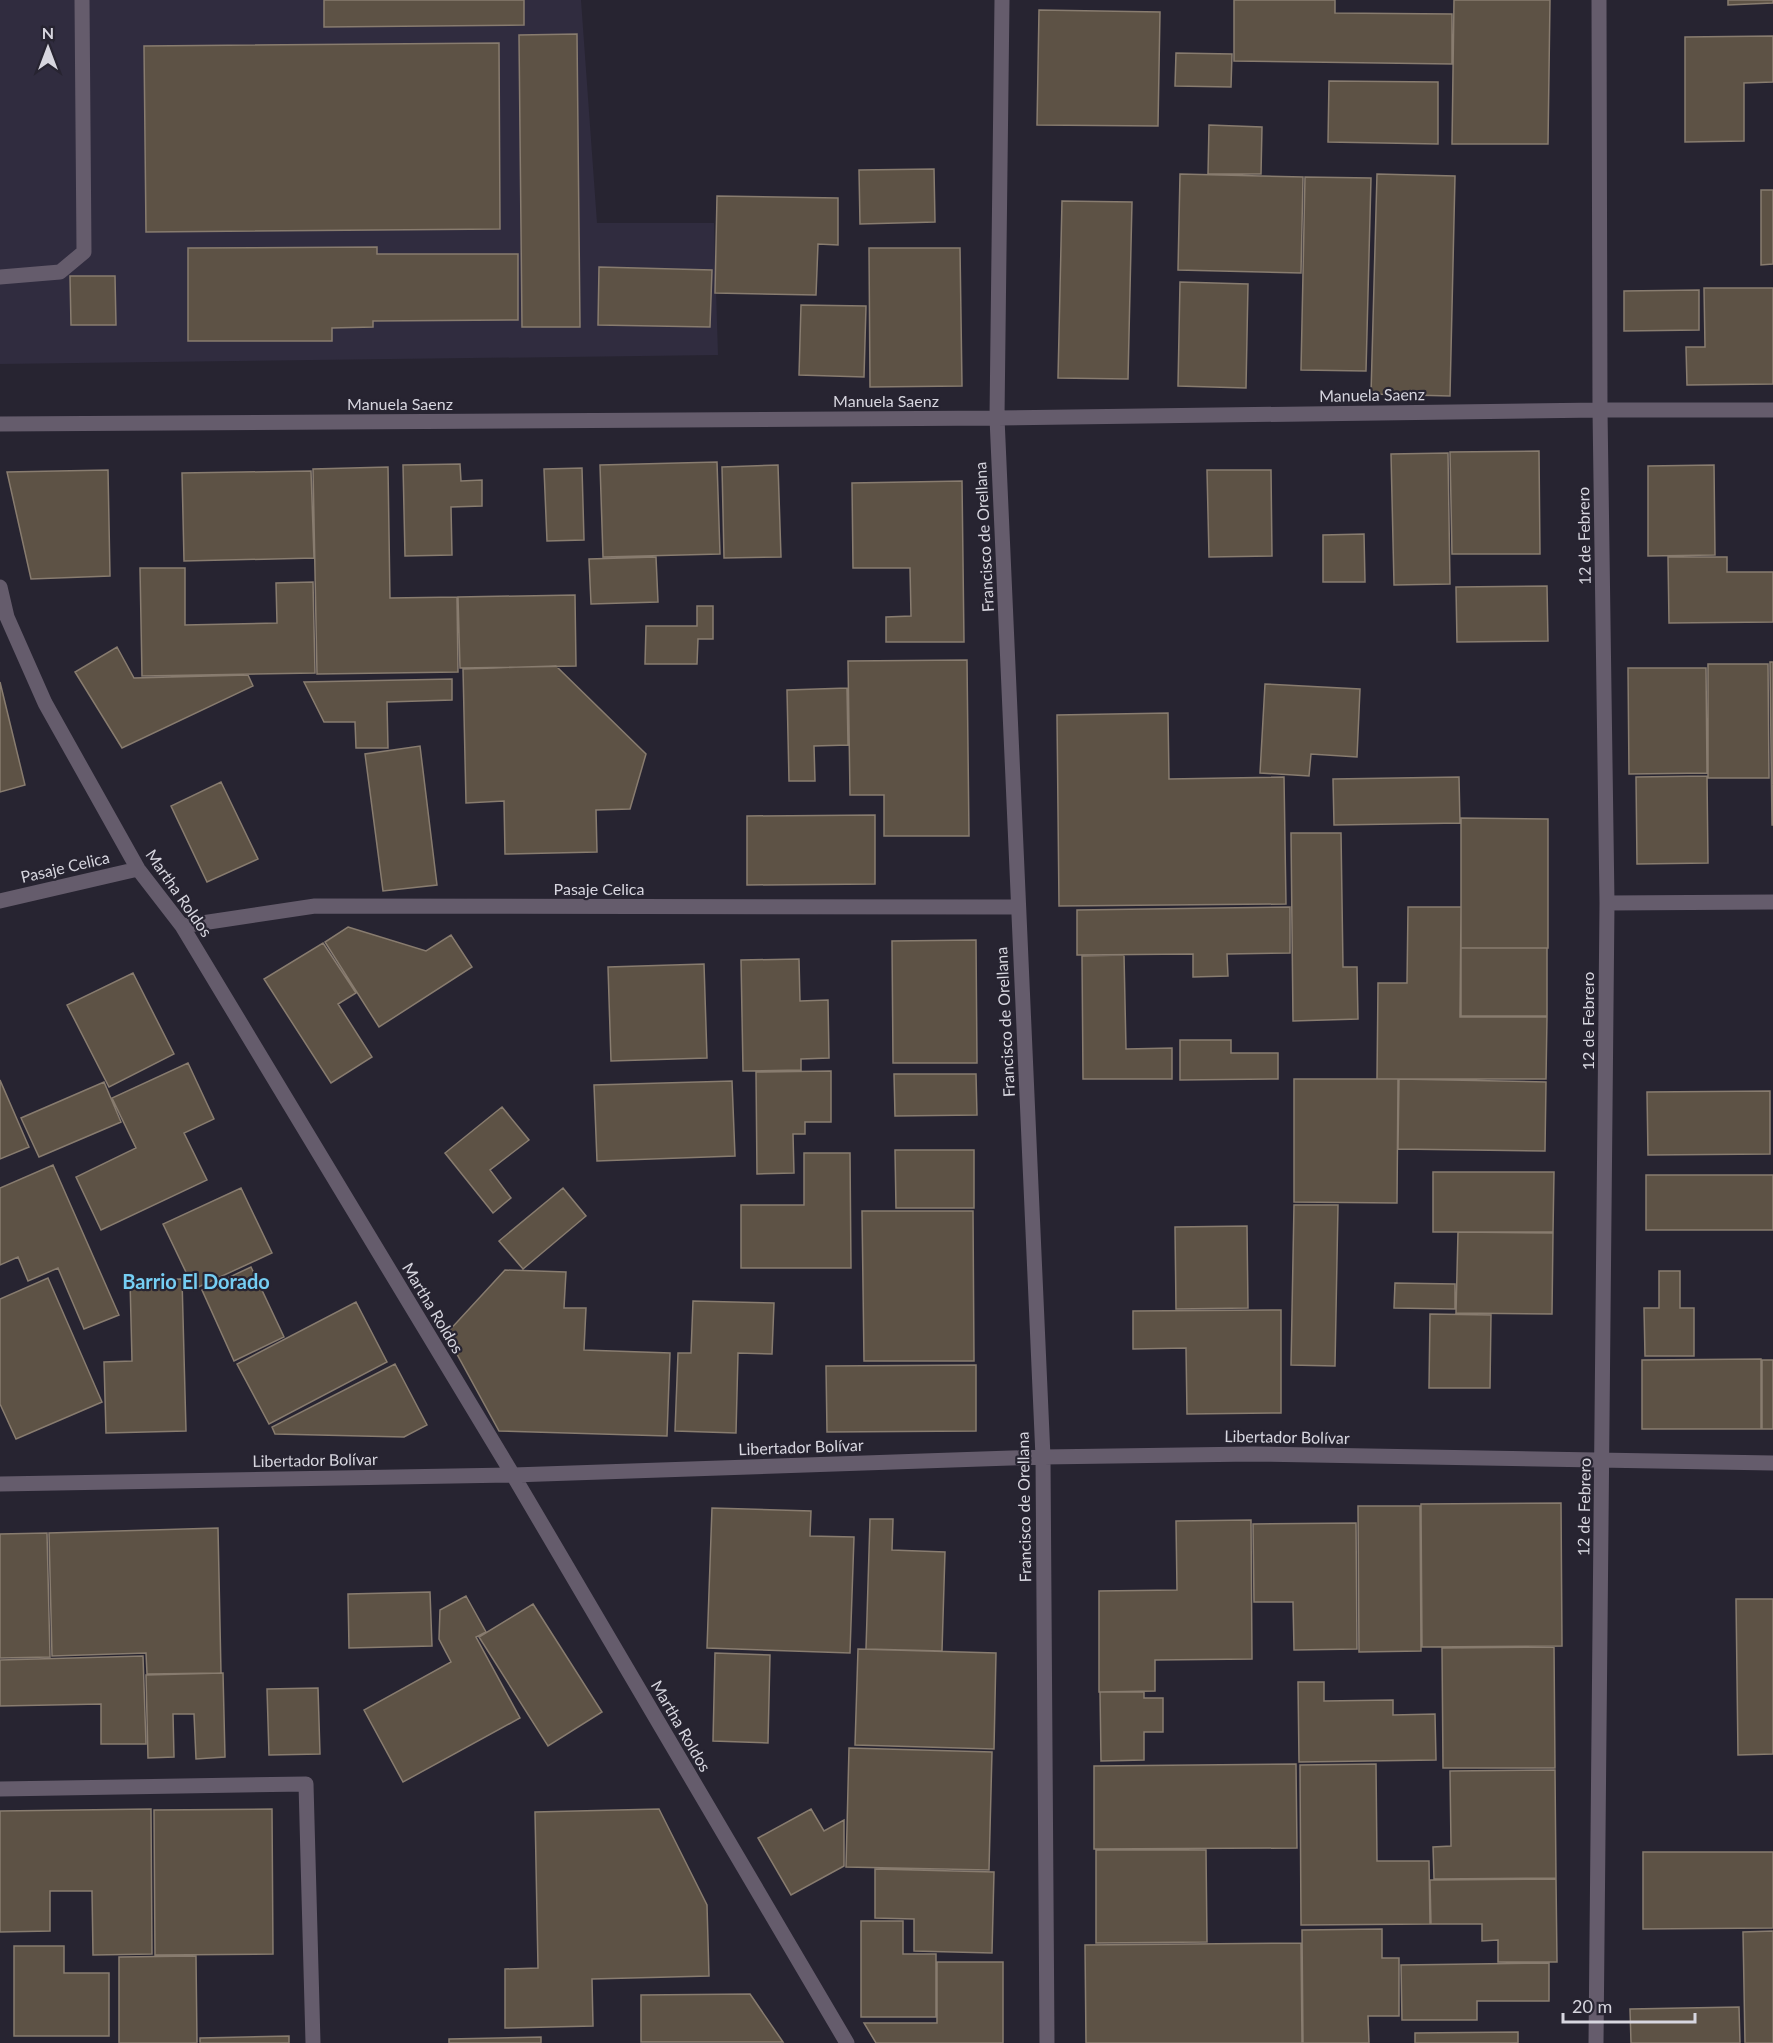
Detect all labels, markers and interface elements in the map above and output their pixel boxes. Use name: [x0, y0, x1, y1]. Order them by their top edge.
north arrow: [18, 18, 78, 78]
text: N: [42, 23, 54, 42]
street label: Manuela Saenz: [1319, 384, 1425, 405]
street label: Manuela Saenz: [833, 391, 939, 410]
street label: Manuela Saenz: [347, 394, 453, 413]
street label: Francisco de Orellana: [970, 461, 997, 613]
street label: 12 de Febrero: [1573, 487, 1594, 585]
street label: Martha Roldos: [142, 845, 217, 940]
street label: Pasaje Celica: [19, 847, 111, 886]
street label: Pasaje Celica: [554, 879, 644, 898]
street label: Francisco de Orellana: [991, 946, 1018, 1098]
street label: 12 de Febrero: [1578, 972, 1597, 1070]
street label: Martha Roldos: [399, 1259, 468, 1357]
district label: Barrio El Dorado: [122, 1269, 270, 1293]
street label: Libertador Bolívar: [1224, 1426, 1350, 1447]
street label: Francisco de Orellana: [1013, 1432, 1034, 1582]
street label: Libertador Bolívar: [738, 1435, 864, 1458]
street label: Libertador Bolívar: [252, 1449, 378, 1470]
street label: 12 de Febrero: [1573, 1458, 1594, 1556]
street label: Martha Roldos: [648, 1677, 715, 1775]
scale bar: [1563, 1986, 1695, 2024]
text: 20 m: [1572, 1995, 1612, 2017]

